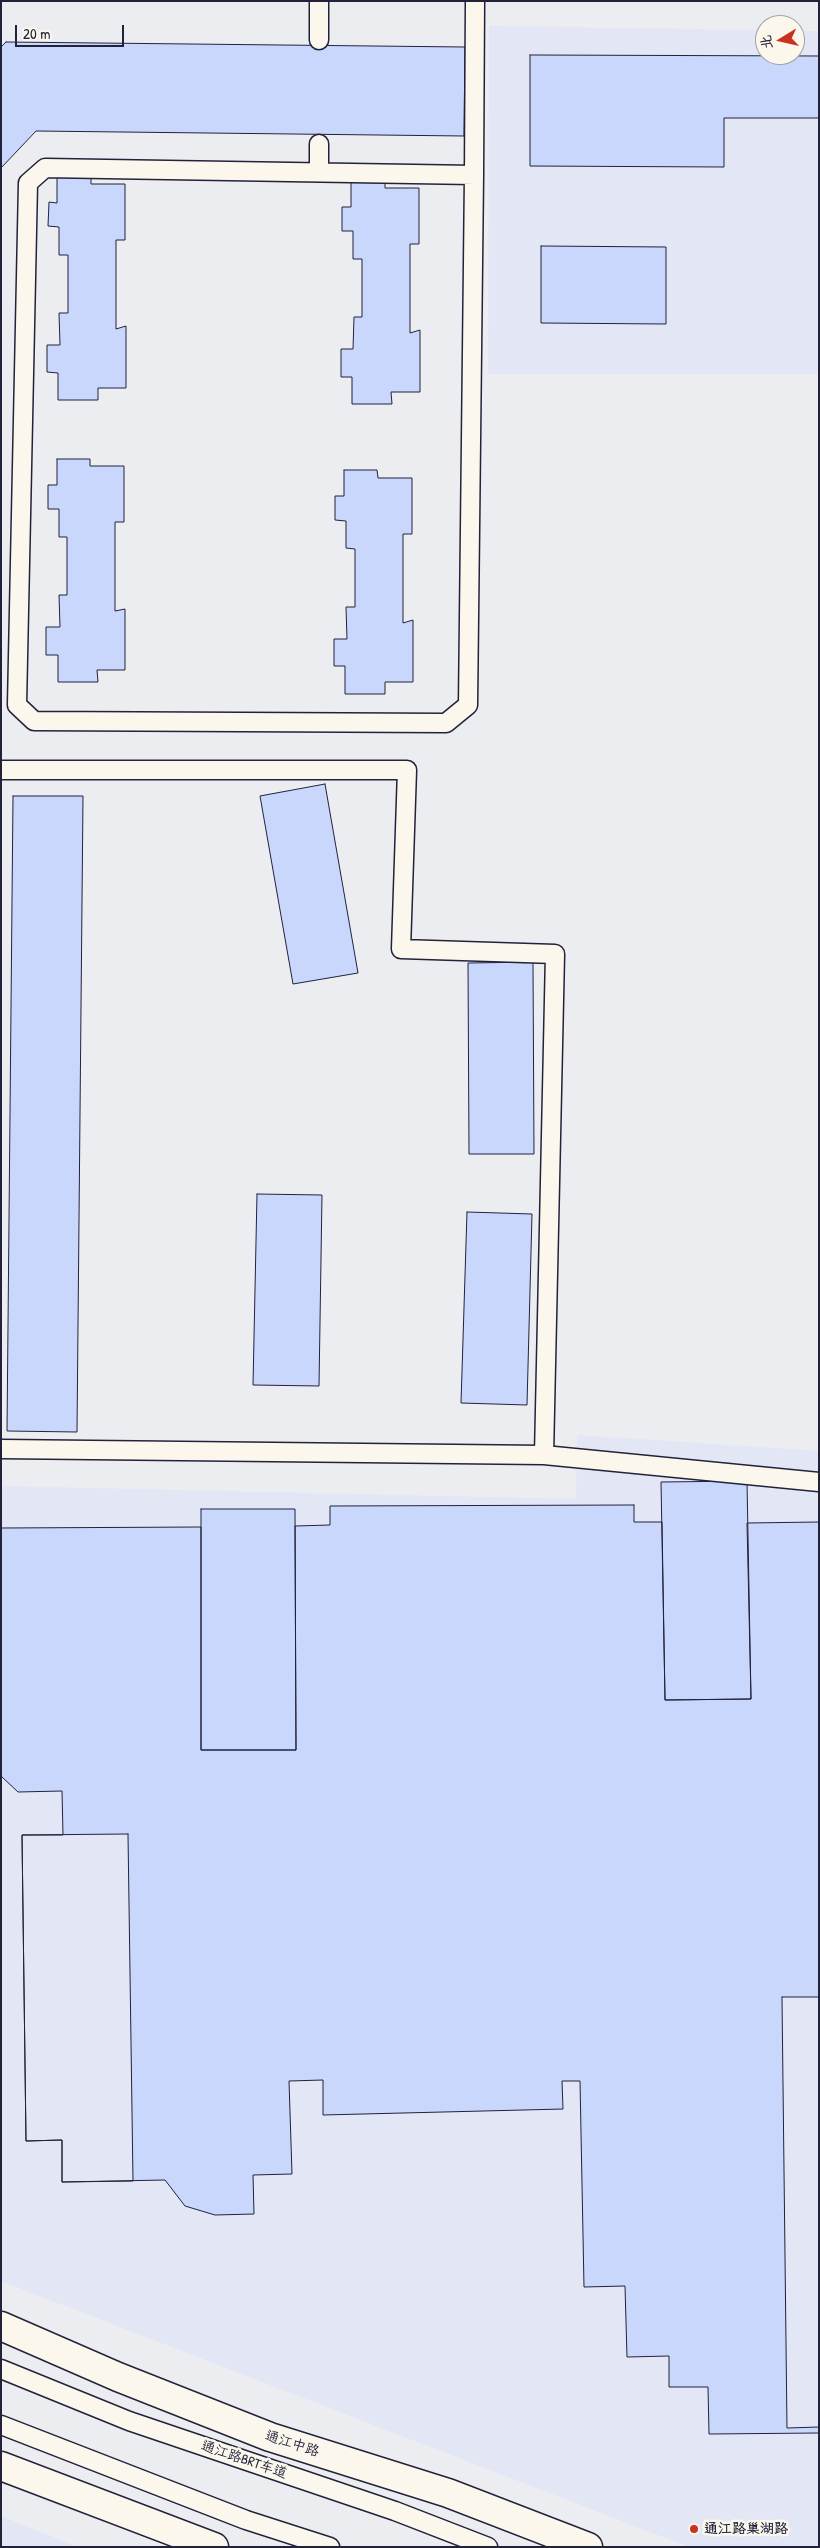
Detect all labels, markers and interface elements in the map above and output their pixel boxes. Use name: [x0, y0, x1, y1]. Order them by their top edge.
scale bar: [18, 15, 126, 47]
north arrow: [755, 15, 805, 65]
text: 20 m: [23, 23, 50, 44]
text: 北: [755, 34, 776, 51]
street label: 通江中路: [263, 2427, 321, 2461]
street label: 通江路BRT车道: [199, 2437, 289, 2483]
place label: 通江路巢湖路: [704, 2521, 788, 2537]
marker: 通江路巢湖路: [688, 2523, 700, 2535]

